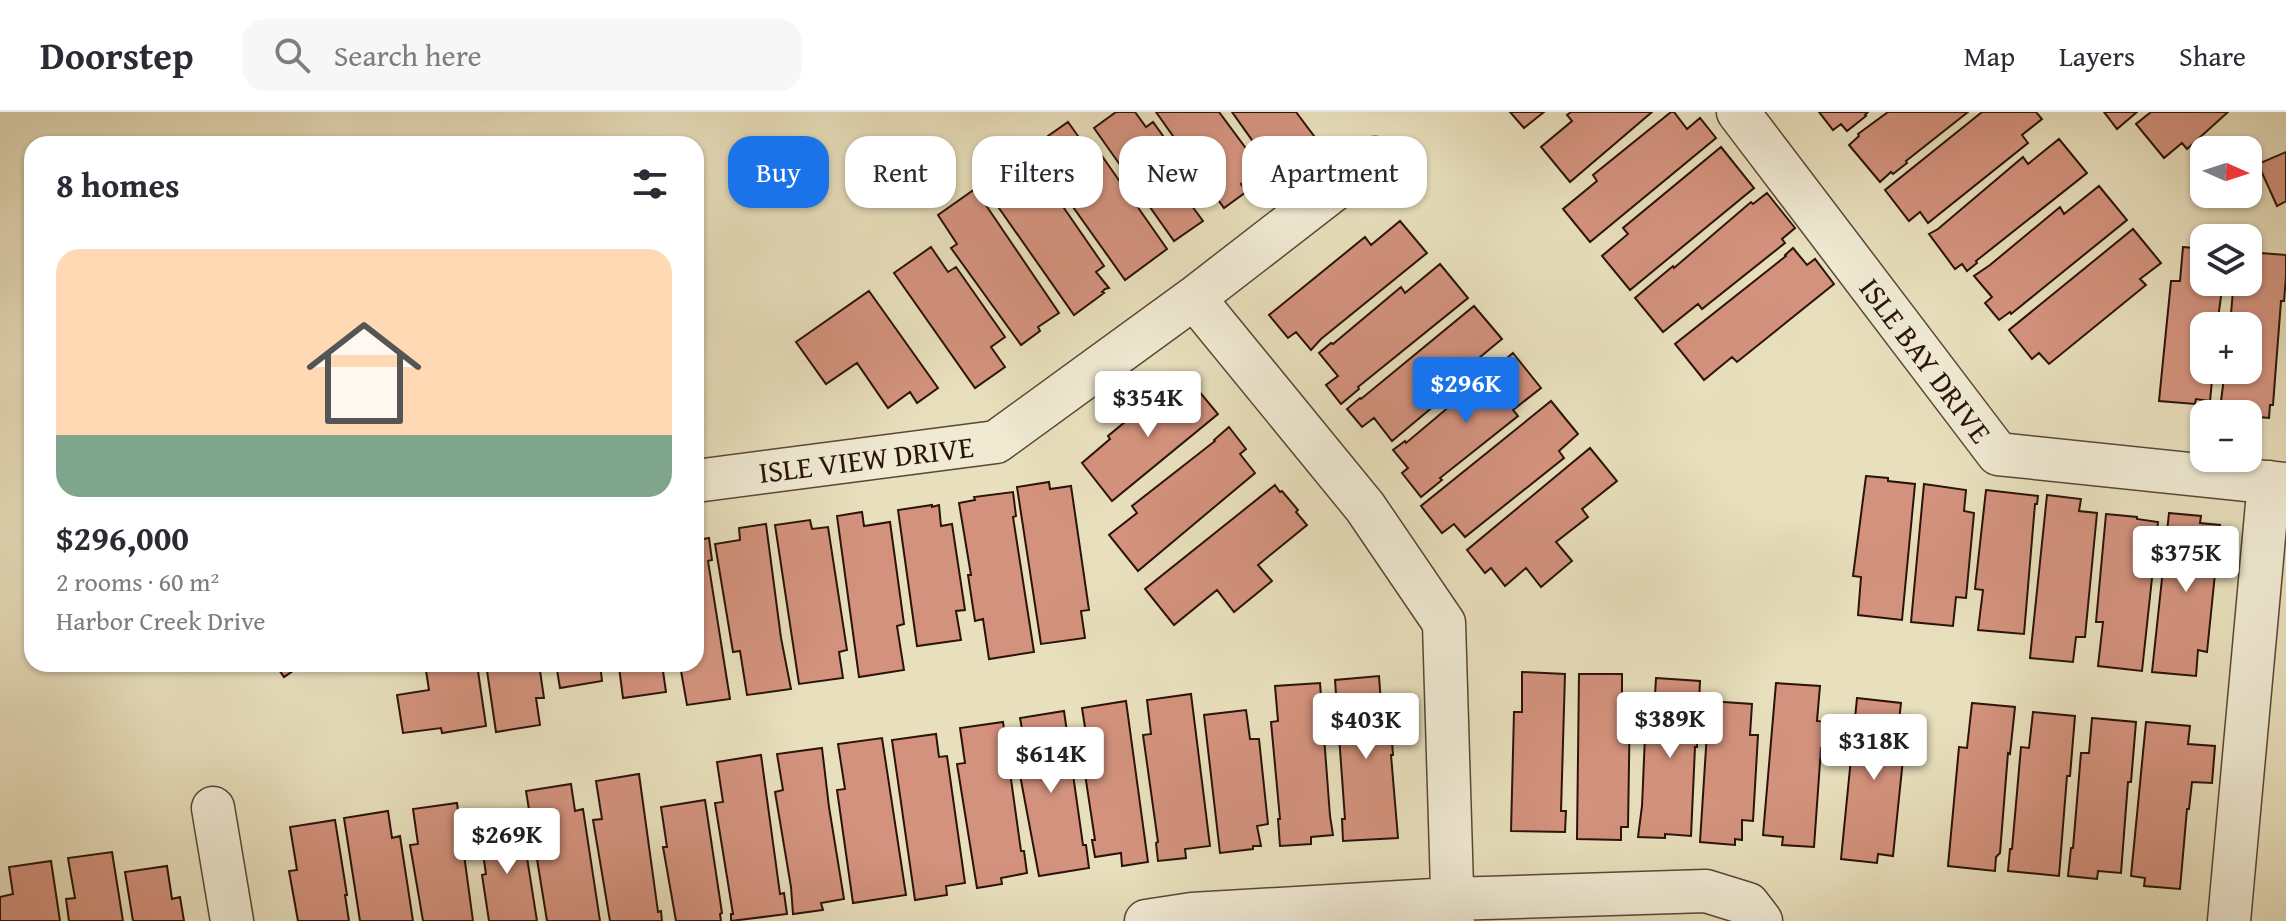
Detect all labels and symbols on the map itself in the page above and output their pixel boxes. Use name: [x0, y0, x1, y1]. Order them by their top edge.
north arrow: [2190, 136, 2262, 208]
street label: ISLE BAY DRIVE: [1849, 268, 2003, 452]
pin: $296K: [1410, 357, 1522, 425]
pin: $354K: [1092, 371, 1204, 439]
street label: ISLE VIEW DRIVE: [756, 424, 976, 494]
pin: $375K: [2130, 526, 2242, 594]
pin: $389K: [1614, 692, 1726, 760]
pin: $403K: [1310, 693, 1422, 761]
pin: $318K: [1818, 714, 1930, 782]
pin: $614K: [995, 727, 1107, 795]
pin: $269K: [451, 808, 563, 876]

